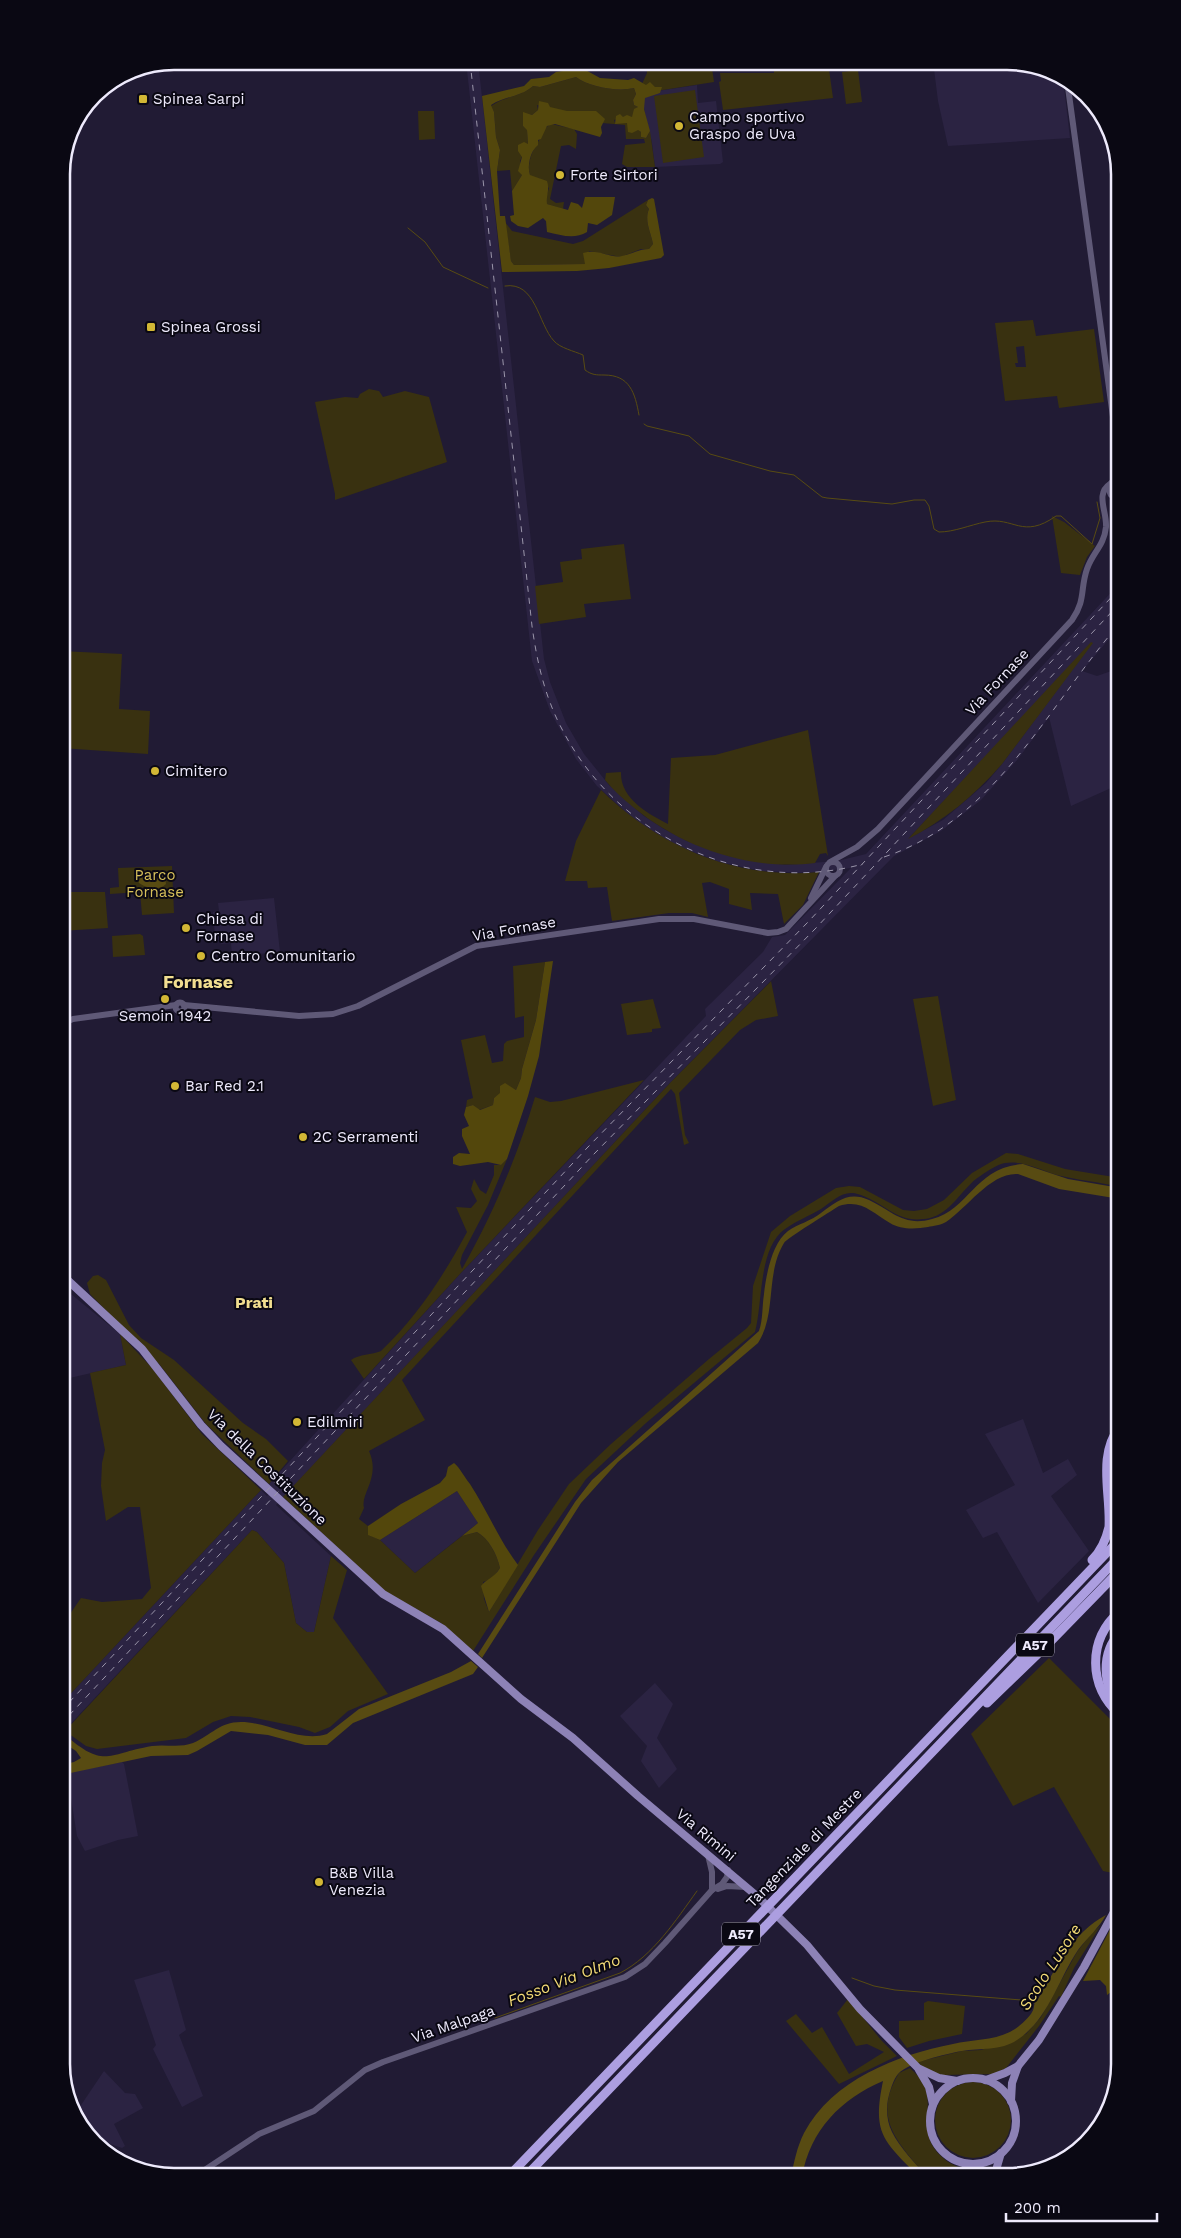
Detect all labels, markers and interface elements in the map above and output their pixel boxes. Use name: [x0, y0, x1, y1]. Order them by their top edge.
place label: Spinea Sarpi: [153, 90, 245, 108]
marker: Spinea Sarpi: [137, 93, 149, 105]
place label: Campo sportivo Graspo de Uva: [689, 108, 805, 143]
marker: Campo sportivo Graspo de Uva: [673, 120, 685, 132]
place label: Forte Sirtori: [570, 166, 658, 184]
marker: Forte Sirtori: [554, 169, 566, 181]
place label: Spinea Grossi: [161, 318, 261, 336]
marker: Spinea Grossi: [145, 321, 157, 333]
street label: Via Fornase: [962, 645, 1032, 719]
place label: Cimitero: [165, 762, 227, 780]
marker: Cimitero: [149, 765, 161, 777]
park label: Parco Fornase: [126, 866, 184, 901]
place label: Chiesa di Fornase: [196, 910, 263, 945]
street label: Via Fornase: [471, 913, 557, 945]
marker: Chiesa di Fornase: [180, 922, 192, 934]
place label: Centro Comunitario: [211, 947, 355, 965]
marker: Centro Comunitario: [195, 950, 207, 962]
district label: Fornase: [163, 971, 233, 992]
marker: Semoin 1942: [159, 993, 171, 1005]
place label: Semoin 1942: [119, 1007, 211, 1025]
place label: Bar Red 2.1: [185, 1077, 264, 1095]
marker: Bar Red 2.1: [169, 1080, 181, 1092]
place label: 2C Serramenti: [313, 1128, 418, 1146]
marker: 2C Serramenti: [297, 1131, 309, 1143]
district label: Prati: [235, 1293, 273, 1312]
street label: Via della Costituzione: [203, 1405, 331, 1529]
place label: Edilmiri: [307, 1413, 363, 1431]
marker: Edilmiri: [291, 1416, 303, 1428]
road number: A57: [1016, 1634, 1054, 1656]
street label: Tangenziale di Mestre: [742, 1785, 866, 1911]
street label: Via Rimini: [672, 1805, 740, 1865]
place label: B&B Villa Venezia: [329, 1864, 394, 1899]
marker: B&B Villa Venezia: [313, 1876, 325, 1888]
water label: Scolo Lusore: [1015, 1920, 1085, 2014]
road number: A57: [722, 1922, 760, 1946]
water label: Fosso Via Olmo: [505, 1950, 623, 2010]
street label: Via Malpaga: [409, 2001, 498, 2047]
scale bar: [1006, 2190, 1157, 2222]
text: 200 m: [1014, 2199, 1061, 2217]

